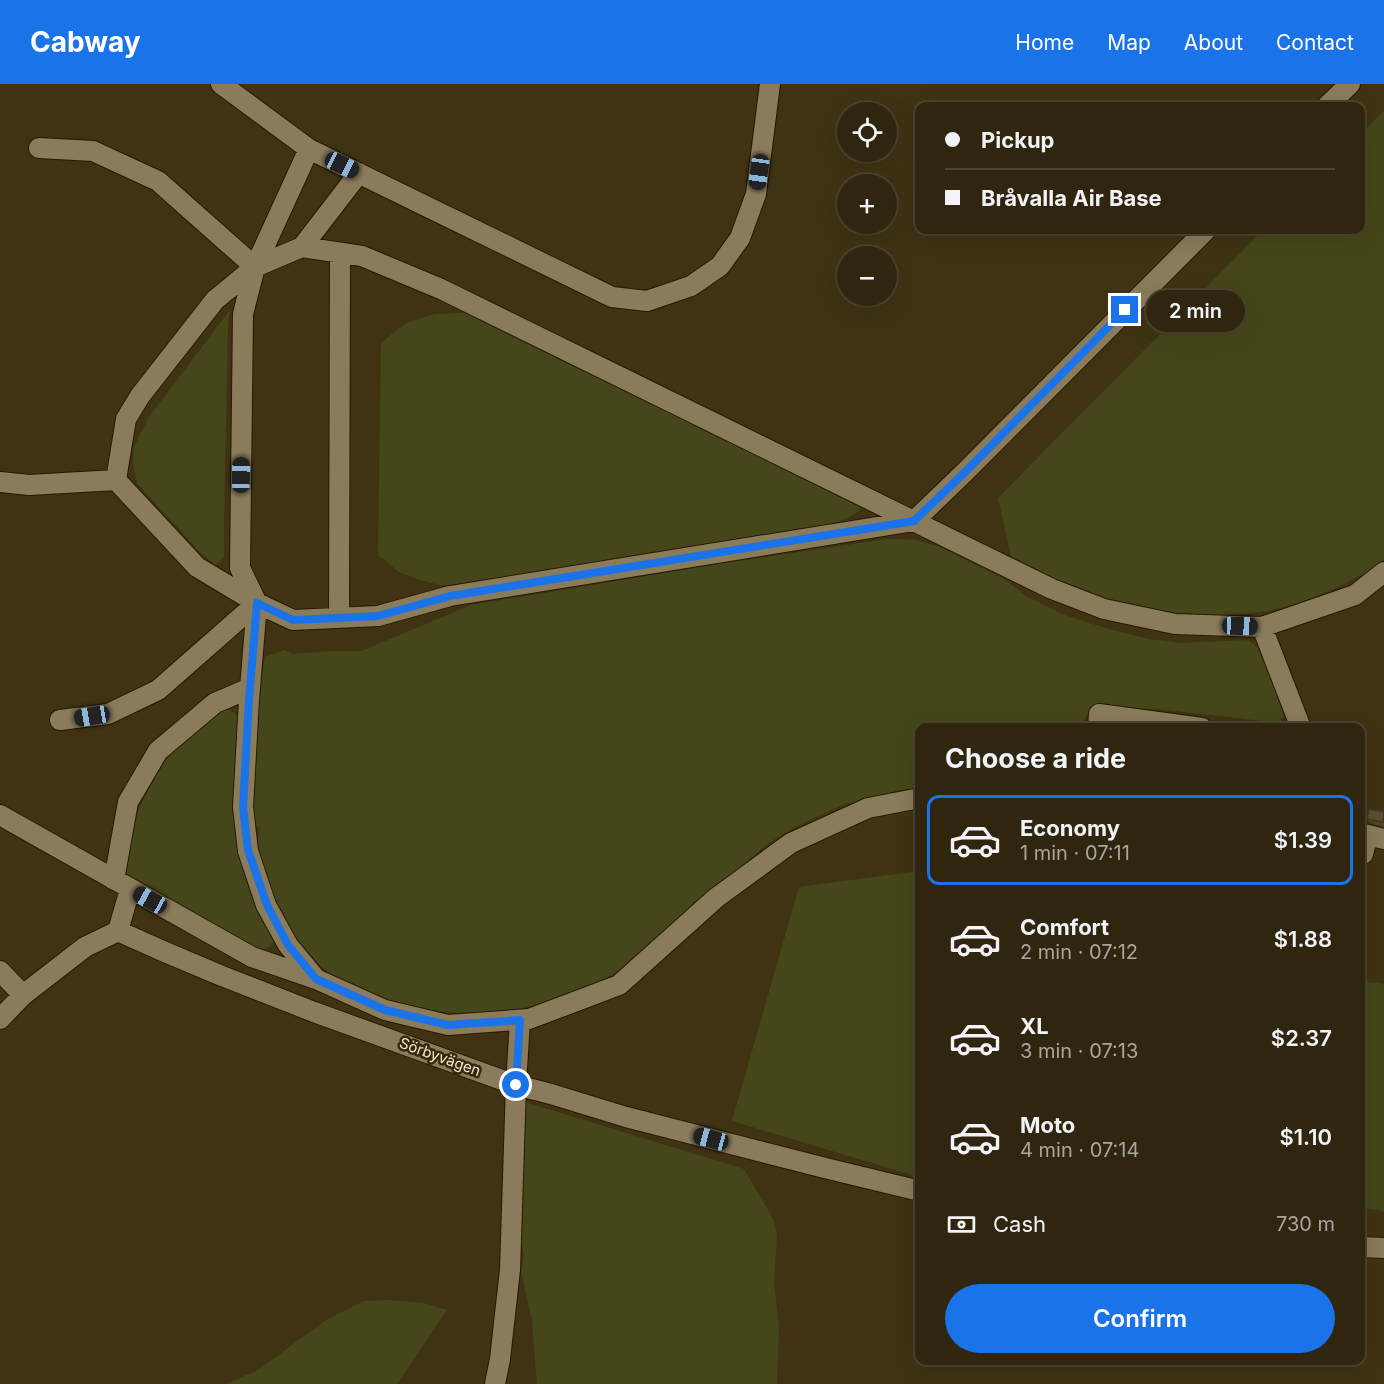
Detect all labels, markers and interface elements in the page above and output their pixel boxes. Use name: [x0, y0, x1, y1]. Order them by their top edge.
text: Cabway: [30, 25, 141, 59]
text: Home: [1015, 30, 1074, 55]
text: Map: [1107, 30, 1151, 55]
text: About: [1184, 30, 1243, 55]
text: Contact: [1276, 30, 1354, 55]
map controls: [837, 102, 897, 306]
button: locate: [837, 102, 897, 162]
text: Pickup: [981, 127, 1055, 153]
car: [322, 149, 362, 181]
car: [748, 153, 770, 191]
button: +: [837, 174, 897, 234]
text: Bråvalla Air Base: [981, 185, 1162, 211]
button: −: [837, 246, 897, 306]
callout: 2 min: [1146, 289, 1245, 331]
route end: [1111, 296, 1138, 323]
text: 2 min: [1169, 299, 1222, 323]
car: [232, 457, 250, 493]
car: [1222, 616, 1258, 636]
car: [73, 704, 111, 728]
text: Choose a ride: [945, 742, 1126, 775]
icon: car: [948, 813, 1002, 867]
text: Economy: [1020, 815, 1120, 841]
text: $1.39: [1274, 827, 1332, 853]
text: 1 min · 07:11: [1020, 841, 1130, 865]
car: [130, 883, 170, 917]
icon: car: [948, 912, 1002, 966]
text: Comfort: [1020, 914, 1109, 940]
text: $1.88: [1274, 926, 1332, 952]
text: 2 min · 07:12: [1020, 940, 1138, 964]
icon: car: [948, 1011, 1002, 1065]
text: XL: [1020, 1013, 1049, 1039]
text: $2.37: [1271, 1025, 1332, 1051]
street label: Sörbyvägen: [397, 1033, 484, 1080]
text: 3 min · 07:13: [1020, 1039, 1138, 1063]
route start: [502, 1071, 529, 1098]
icon: car: [948, 1110, 1002, 1164]
text: Moto: [1020, 1112, 1075, 1138]
text: $1.10: [1280, 1124, 1332, 1150]
car: [691, 1126, 731, 1152]
text: 4 min · 07:14: [1020, 1138, 1139, 1162]
icon: cash: [945, 1208, 978, 1241]
text: Cash: [993, 1211, 1046, 1237]
text: 730 m: [1276, 1212, 1335, 1236]
button: Confirm: [945, 1284, 1335, 1353]

